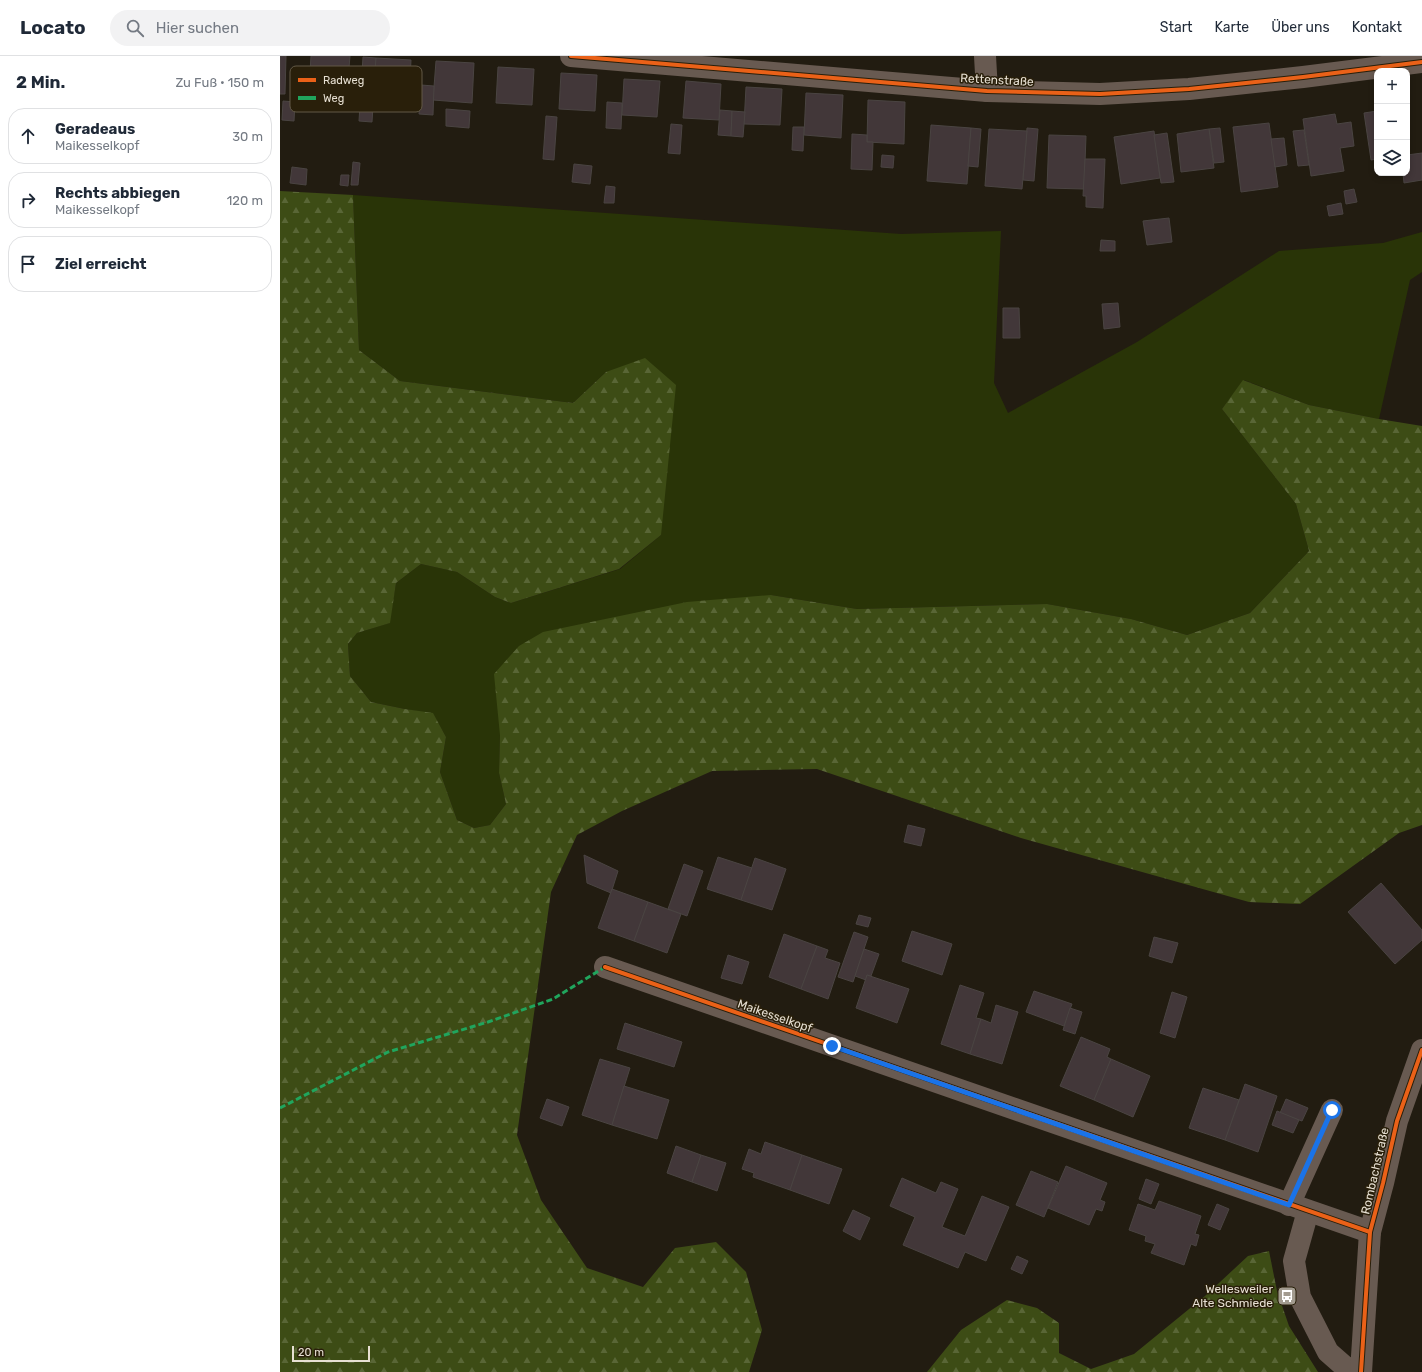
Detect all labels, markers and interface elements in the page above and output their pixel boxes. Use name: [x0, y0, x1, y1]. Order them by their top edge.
search box: [110, 10, 390, 46]
text: Locato: [20, 16, 86, 39]
icon: search: [124, 17, 146, 39]
text: Hier suchen: [156, 19, 239, 37]
text: Start: [1160, 19, 1193, 36]
text: Karte: [1215, 19, 1249, 36]
text: Über uns: [1271, 19, 1330, 36]
text: Kontakt: [1352, 19, 1402, 36]
legend: [290, 66, 422, 112]
map controls: [1374, 68, 1410, 176]
button: +: [1374, 68, 1410, 104]
street label: Rettenstraße: [960, 71, 1034, 89]
text: 2 Min.: [16, 72, 65, 92]
text: Radweg: [323, 74, 364, 87]
text: Zu Fuß · 150 m: [176, 75, 264, 90]
text: Weg: [323, 92, 344, 105]
button: −: [1374, 104, 1410, 140]
text: Geradeaus: [55, 120, 135, 138]
icon: ahead: [17, 125, 39, 147]
text: 30 m: [232, 129, 263, 144]
text: Maikesselkopf: [55, 138, 140, 153]
button: layers: [1374, 140, 1410, 176]
text: Rechts abbiegen: [55, 184, 180, 202]
icon: right: [17, 189, 39, 211]
text: 120 m: [227, 193, 263, 208]
text: Maikesselkopf: [55, 202, 140, 217]
icon: arrive: [17, 253, 39, 275]
text: Ziel erreicht: [55, 255, 147, 273]
street label: Maikesselkopf: [736, 997, 815, 1035]
route end: [823, 1037, 841, 1055]
route start: [1323, 1101, 1341, 1119]
street label: Rombachstraße: [1358, 1126, 1392, 1216]
place label: Wellesweiler Alte Schmiede: [1192, 1282, 1273, 1310]
bus stop icon: Wellesweiler Alte Schmiede: [1276, 1285, 1298, 1307]
scale bar: [292, 1344, 370, 1363]
text: 20 m: [298, 1346, 324, 1359]

